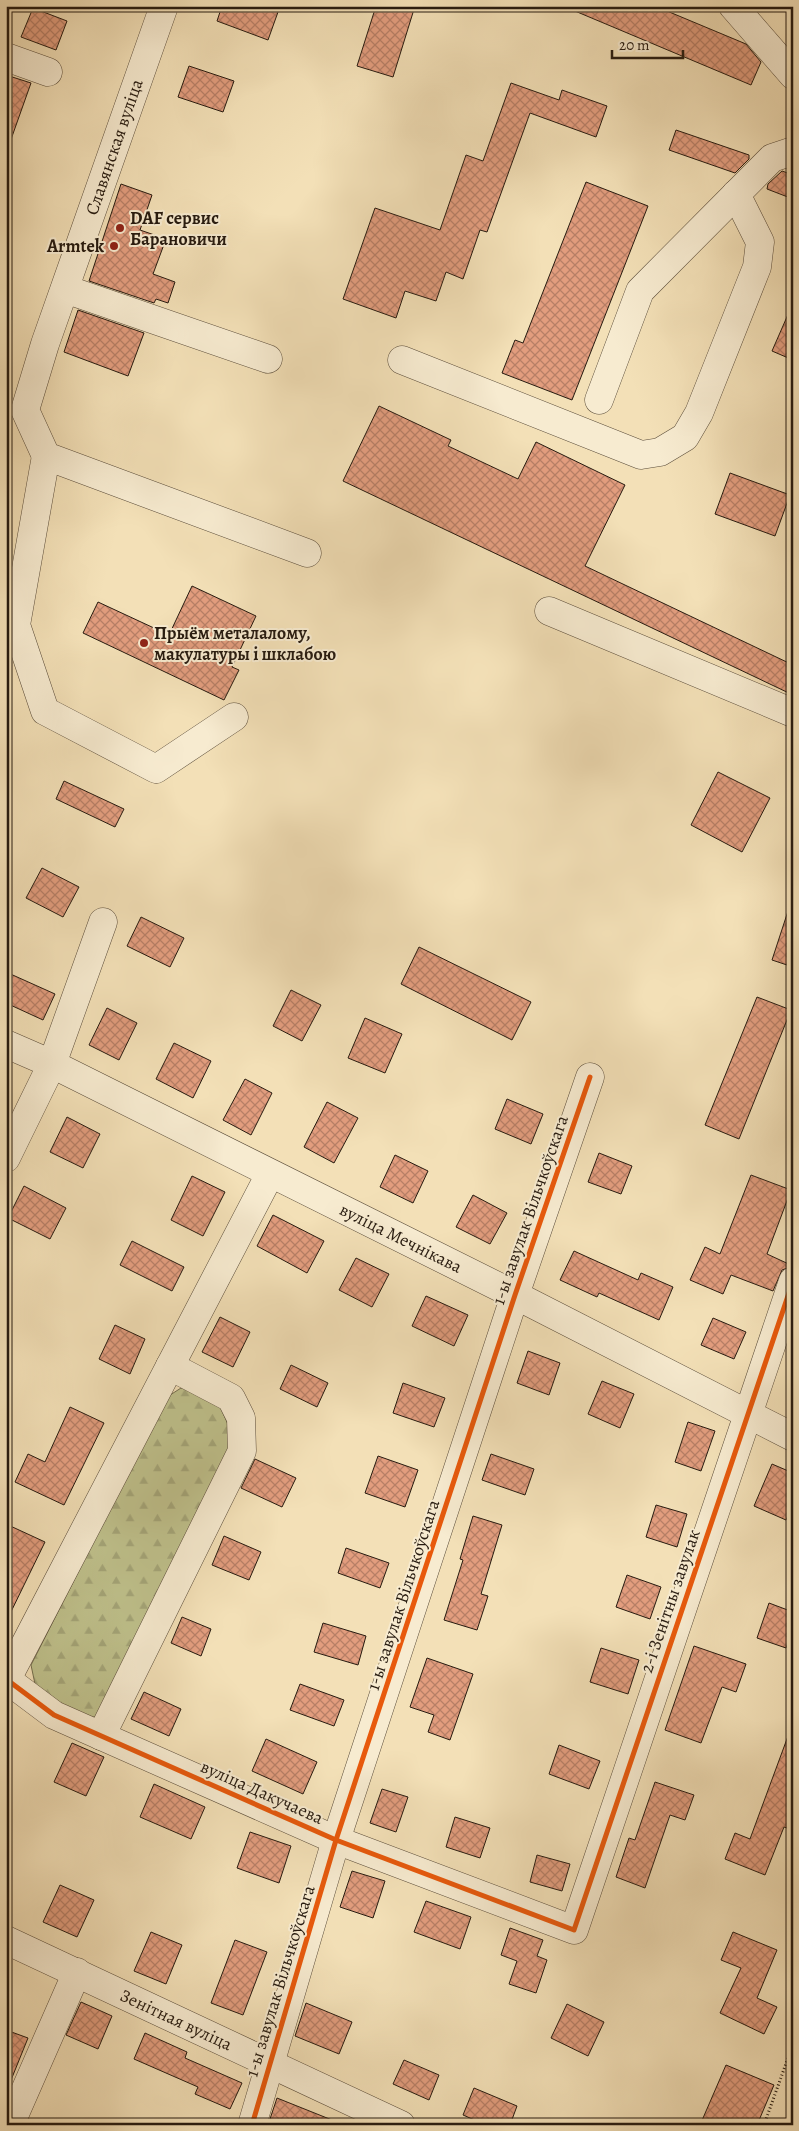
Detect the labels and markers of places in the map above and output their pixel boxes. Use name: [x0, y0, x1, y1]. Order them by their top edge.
place label: DAF сервис Барановичи: [130, 206, 227, 251]
marker: DAF сервис Барановичи: [114, 222, 126, 234]
place label: Armtek: [46, 234, 105, 258]
marker: Armtek: [108, 240, 120, 252]
place label: Прыём металалому, макулатуры і шклабою: [154, 621, 337, 666]
marker: Прыём металалому, макулатуры і шклабою: [138, 637, 150, 649]

